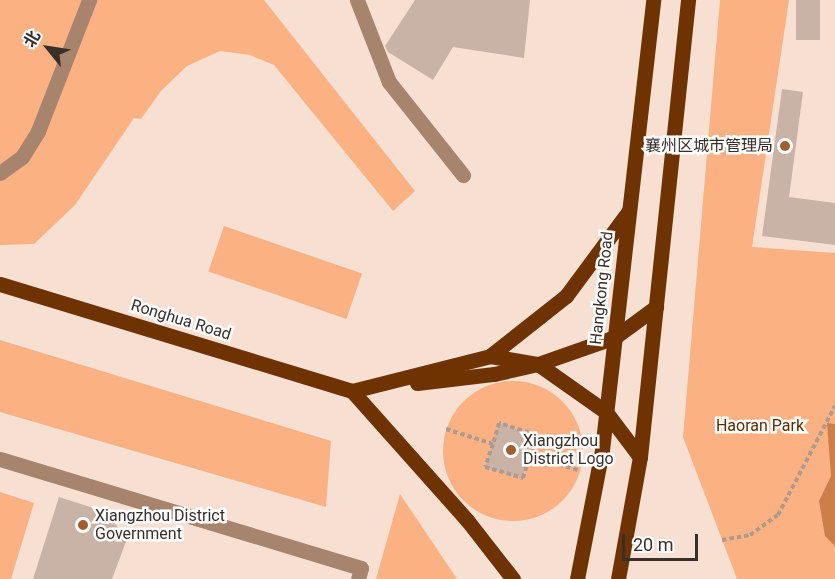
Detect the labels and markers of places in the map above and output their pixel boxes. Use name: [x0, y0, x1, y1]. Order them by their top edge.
place label: 襄州区城市管理局: [645, 136, 773, 156]
marker: 襄州区城市管理局: [778, 139, 792, 153]
place label: Xiangzhou District Logo: [523, 431, 614, 469]
marker: Xiangzhou District Logo: [504, 443, 518, 457]
place label: Xiangzhou District Government: [95, 506, 225, 544]
marker: Xiangzhou District Government: [76, 518, 90, 532]

